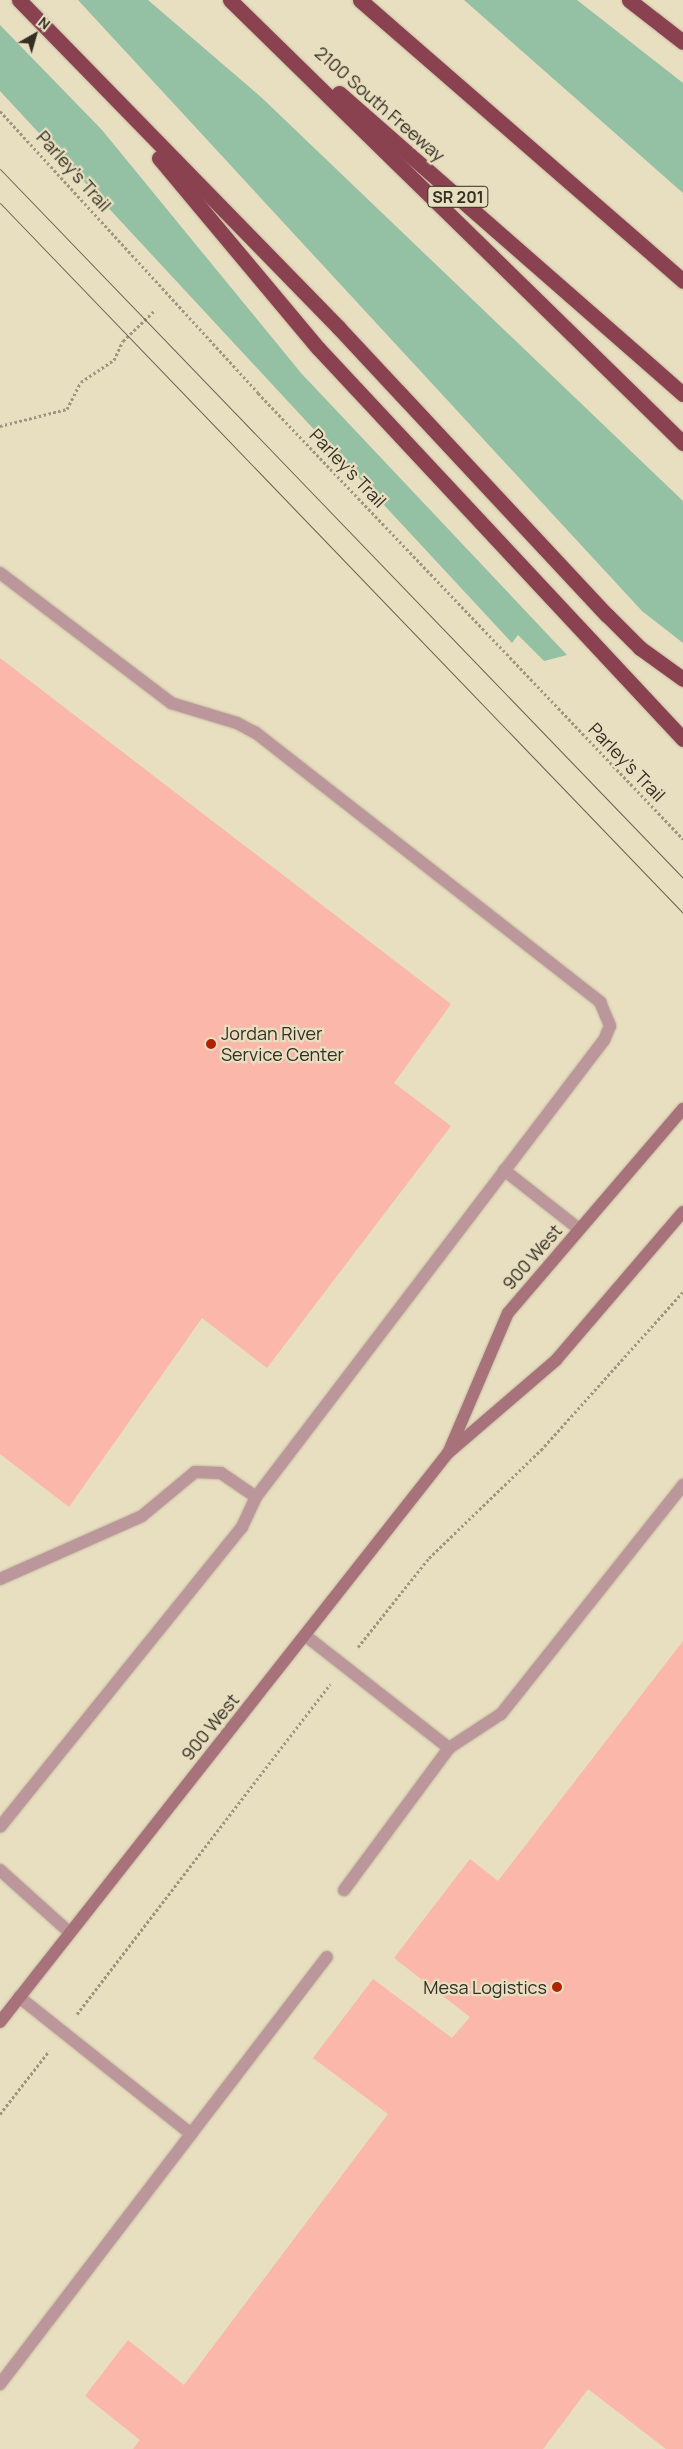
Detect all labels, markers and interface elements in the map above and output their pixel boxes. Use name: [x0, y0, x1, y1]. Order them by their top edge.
north arrow: [10, 10, 60, 60]
text: N: [35, 12, 54, 33]
street label: 2100 South Freeway: [311, 42, 449, 166]
street label: Parley's Trail: [32, 126, 116, 216]
road number: SR 201: [427, 183, 489, 210]
street label: Parley's Trail: [305, 424, 391, 512]
street label: Parley's Trail: [584, 718, 670, 806]
place label: Jordan River Service Center: [221, 1023, 344, 1066]
marker: Jordan River Service Center: [205, 1038, 217, 1050]
street label: 900 West: [498, 1220, 566, 1294]
street label: 900 West: [177, 1689, 243, 1765]
place label: Mesa Logistics: [423, 1976, 547, 1998]
marker: Mesa Logistics: [551, 1981, 563, 1993]

